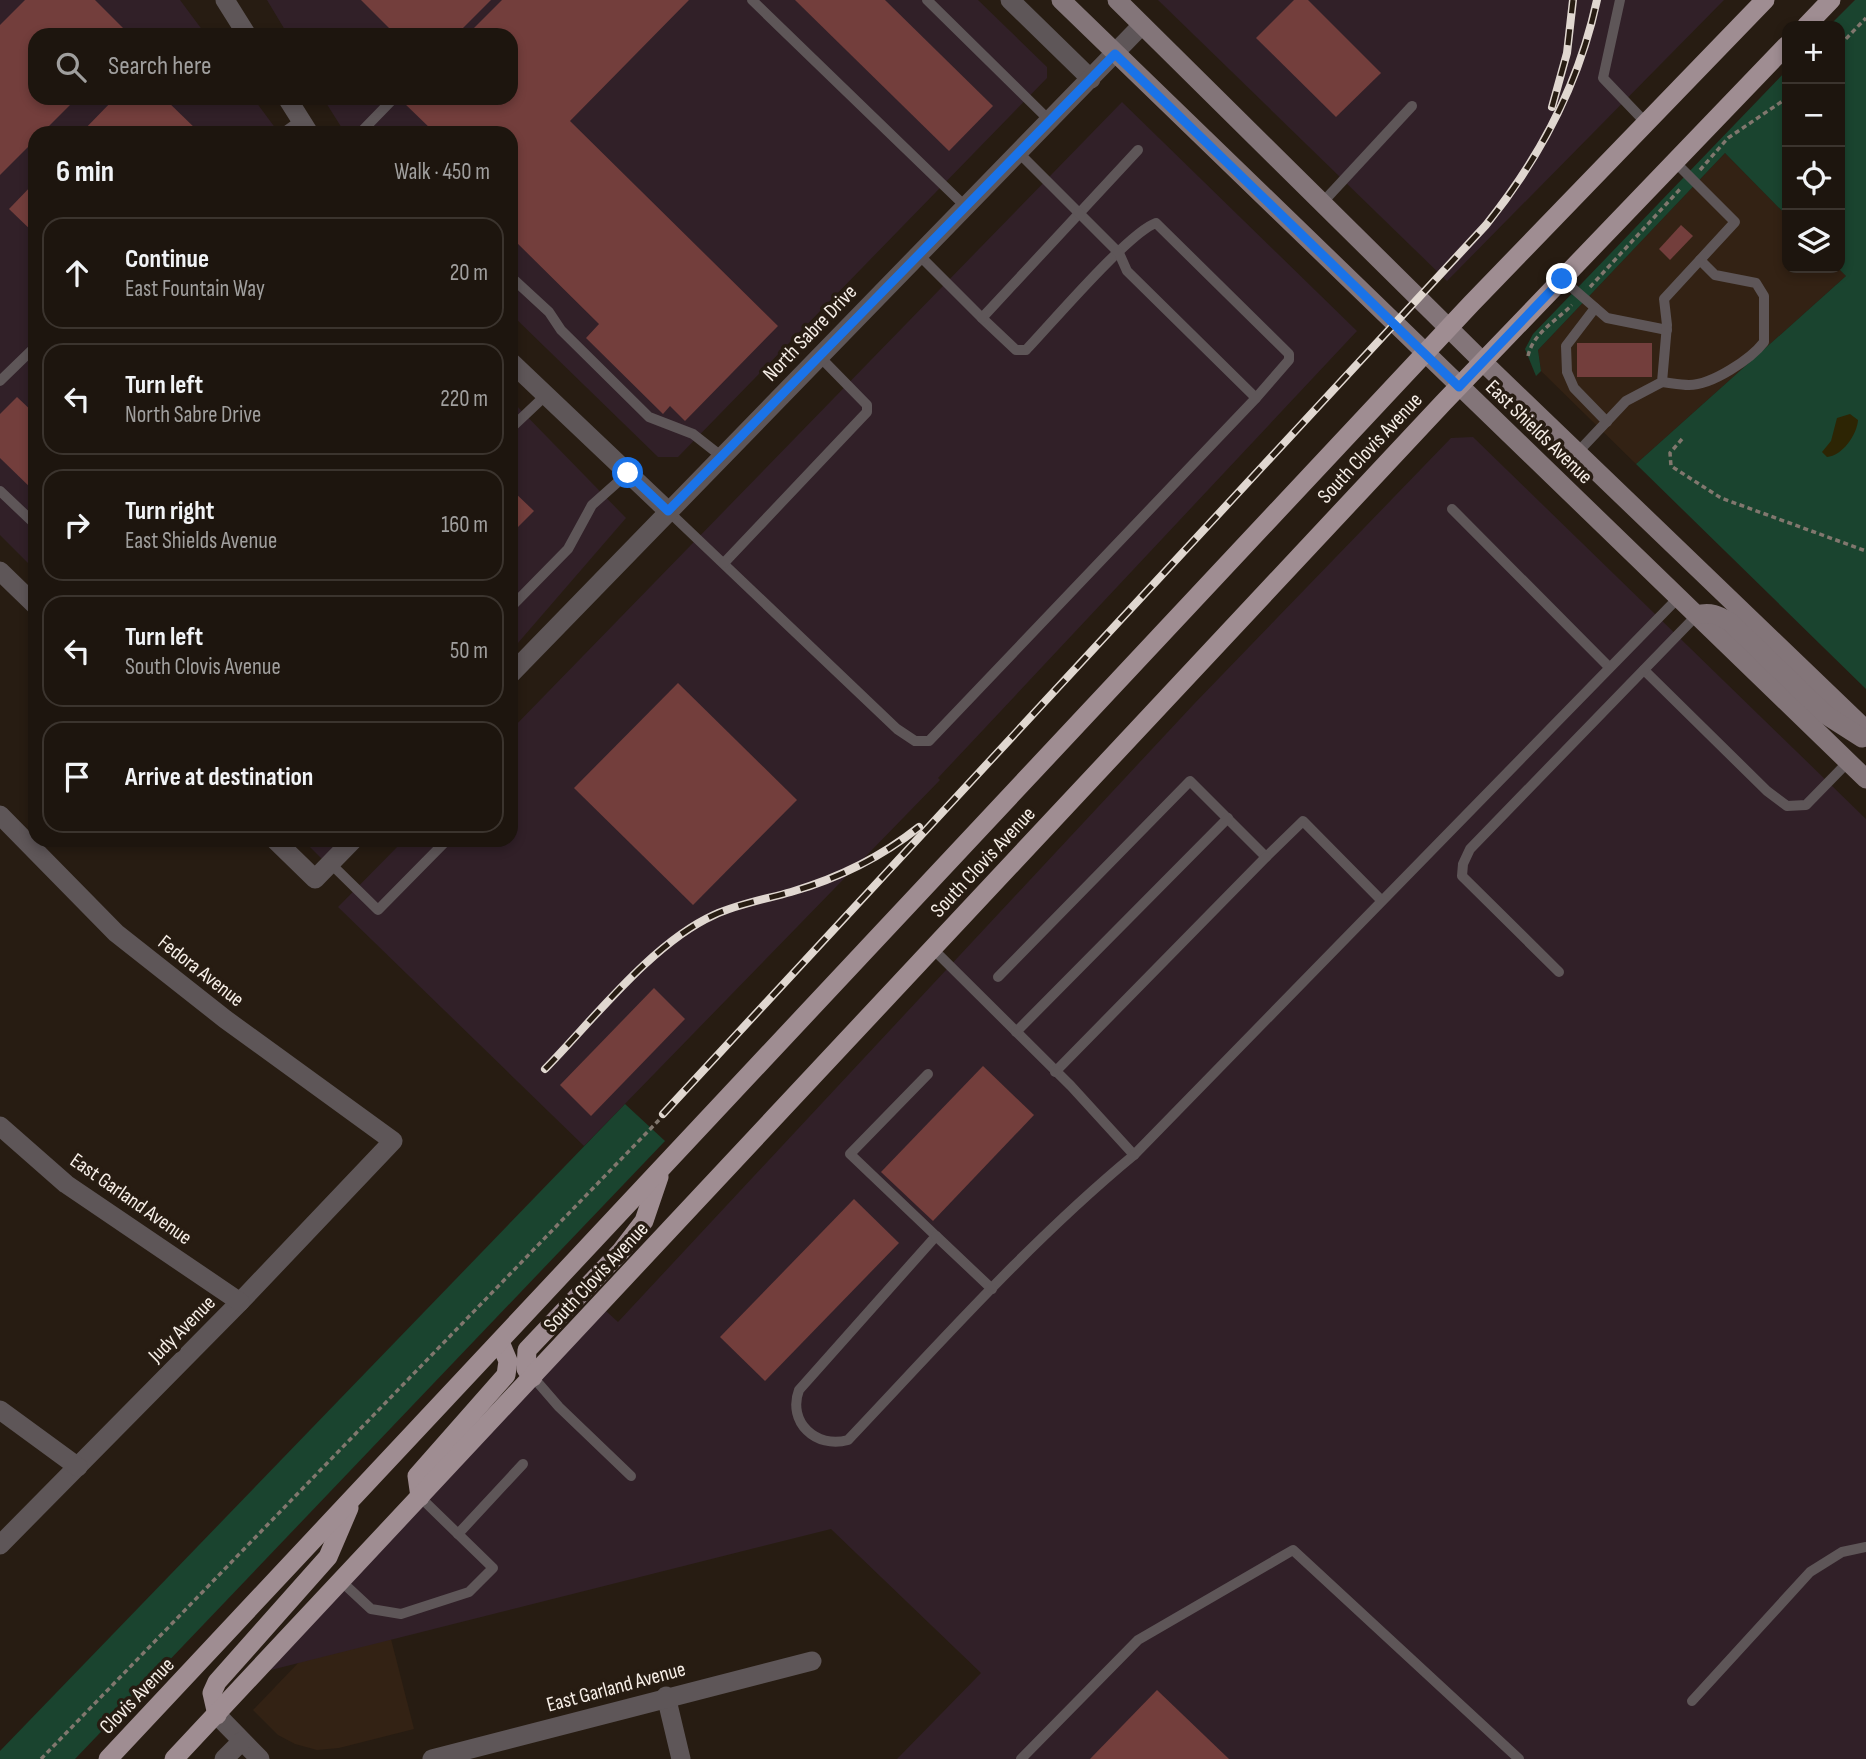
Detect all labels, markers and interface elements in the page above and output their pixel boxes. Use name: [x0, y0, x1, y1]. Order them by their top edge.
map controls: [1782, 21, 1845, 273]
button: +: [1782, 21, 1845, 84]
search box: [28, 28, 518, 105]
icon: search: [52, 48, 90, 86]
text: Search here: [108, 51, 211, 82]
button: −: [1782, 84, 1845, 147]
button: locate: [1782, 147, 1845, 210]
text: 6 min: [56, 154, 114, 190]
text: Walk · 450 m: [394, 158, 490, 186]
button: layers: [1782, 210, 1845, 273]
text: Continue: [125, 244, 209, 275]
icon: ahead: [58, 254, 96, 292]
text: 20 m: [450, 259, 488, 287]
route end: [1546, 263, 1577, 294]
text: East Fountain Way: [125, 275, 265, 303]
street label: North Sabre Drive: [758, 280, 862, 386]
text: Turn left: [125, 370, 203, 401]
street label: East Shields Avenue: [1480, 375, 1598, 489]
icon: left: [58, 380, 96, 418]
text: 220 m: [440, 385, 488, 413]
street label: South Clovis Avenue: [1312, 388, 1428, 508]
text: North Sabre Drive: [125, 401, 261, 429]
route start: [612, 457, 643, 488]
text: Turn right: [125, 496, 214, 527]
icon: right: [58, 506, 96, 544]
text: 160 m: [441, 511, 488, 539]
text: East Shields Avenue: [125, 527, 277, 555]
text: Turn left: [125, 622, 203, 653]
icon: left: [58, 632, 96, 670]
text: 50 m: [450, 637, 488, 665]
text: South Clovis Avenue: [125, 653, 281, 681]
icon: arrive: [58, 758, 96, 796]
text: Arrive at destination: [125, 762, 313, 793]
street label: South Clovis Avenue: [925, 802, 1041, 922]
street label: Fedora Avenue: [153, 930, 249, 1012]
street label: East Garland Avenue: [65, 1148, 197, 1250]
street label: South Clovis Avenue: [538, 1217, 654, 1337]
street label: Judy Avenue: [143, 1290, 221, 1368]
street label: Clovis Avenue: [94, 1652, 180, 1740]
street label: East Garland Avenue: [544, 1656, 688, 1718]

